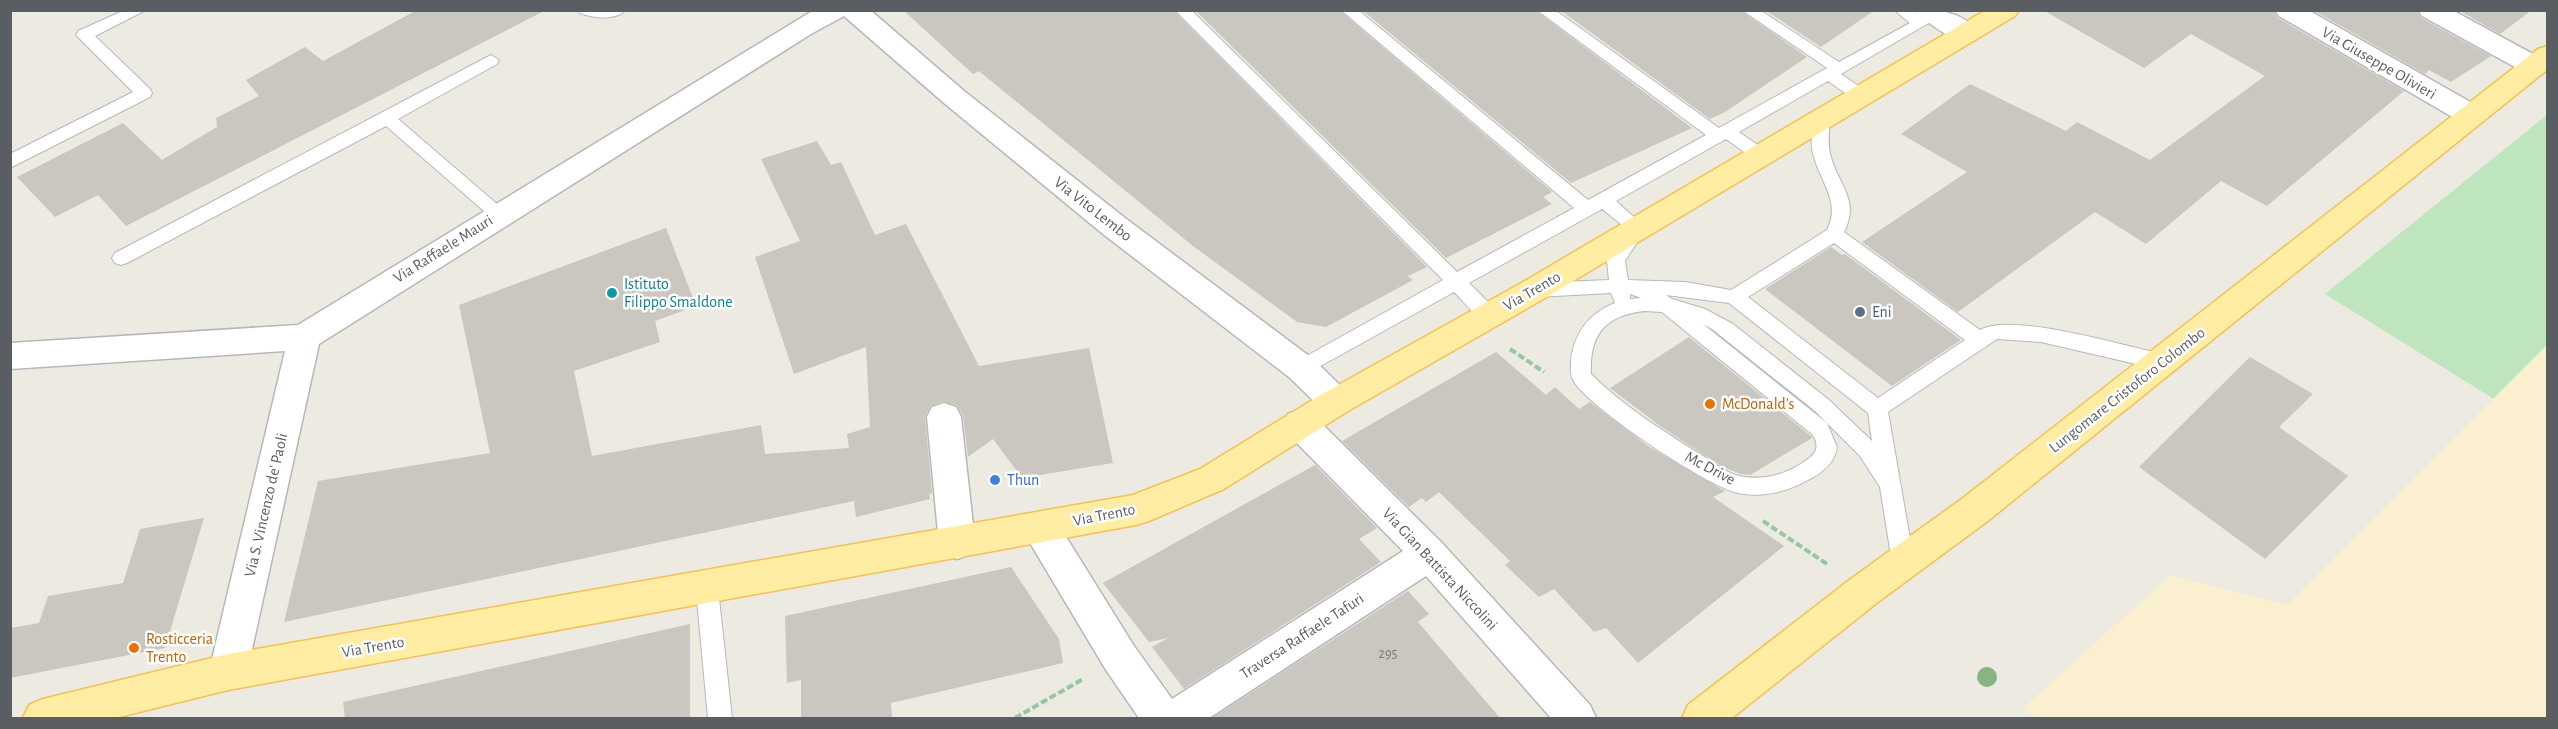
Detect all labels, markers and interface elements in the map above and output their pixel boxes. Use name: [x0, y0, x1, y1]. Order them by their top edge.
street label: Via Giuseppe Olivieri: [2319, 24, 2439, 102]
street label: Via Vito Lembo: [1051, 174, 1135, 244]
street label: Via Raffaele Mauri: [390, 212, 496, 286]
street label: Via Trento: [1501, 268, 1564, 314]
place label: Istituto Filippo Smaldone: [624, 276, 733, 310]
marker: Istituto Filippo Smaldone: [605, 286, 619, 300]
place label: Eni: [1872, 304, 1892, 320]
marker: Eni: [1853, 305, 1867, 319]
street label: Lungomare Cristoforo Colombo: [2046, 324, 2208, 456]
place label: McDonald's: [1722, 396, 1795, 412]
marker: McDonald's: [1703, 397, 1717, 411]
street label: Via S. Vincenzo de' Paoli: [242, 432, 290, 578]
street label: Mc Drive: [1682, 448, 1738, 488]
place label: Thun: [1007, 472, 1039, 488]
marker: Thun: [988, 473, 1002, 487]
street label: Via Trento: [1071, 501, 1137, 529]
street label: Via Gian Battista Niccolini: [1379, 505, 1501, 633]
street label: Traversa Raffaele Tafuri: [1237, 590, 1367, 682]
place label: Rosticceria Trento: [146, 631, 213, 665]
street label: Via Trento: [340, 634, 406, 660]
marker: Rosticceria Trento: [127, 641, 141, 655]
house number: 295: [1379, 647, 1398, 661]

